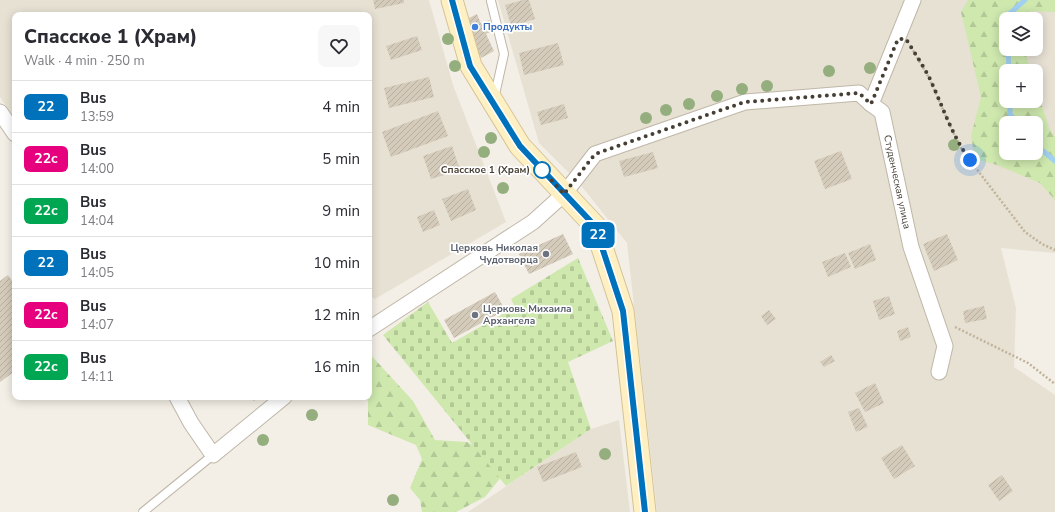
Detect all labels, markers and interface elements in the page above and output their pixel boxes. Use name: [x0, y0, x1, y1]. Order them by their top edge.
map controls: [999, 12, 1043, 160]
button: layers: [999, 12, 1043, 56]
place label: Продукты: [483, 20, 533, 34]
marker: Продукты: [470, 22, 480, 32]
text: Спасское 1 (Храм): [24, 24, 197, 50]
button: heart: [318, 25, 360, 67]
text: Walk · 4 min · 250 m: [24, 52, 145, 70]
button: +: [999, 64, 1043, 108]
text: Bus: [80, 88, 106, 108]
text: 22: [38, 97, 54, 116]
text: 4 min: [322, 97, 360, 117]
text: 13:59: [80, 108, 114, 126]
button: −: [999, 116, 1043, 160]
street label: Студенческая улица: [880, 134, 914, 230]
text: Bus: [80, 140, 106, 160]
text: 22c: [34, 149, 58, 168]
text: 5 min: [322, 149, 360, 169]
your location: [960, 150, 980, 170]
text: 14:00: [80, 160, 114, 178]
marker: Спасское 1 (Храм): [533, 161, 551, 179]
place label: Спасское 1 (Храм): [441, 163, 530, 177]
text: Bus: [80, 192, 106, 212]
text: 22с: [34, 201, 58, 220]
text: 9 min: [322, 201, 360, 221]
text: 14:04: [80, 212, 114, 230]
line badge: 22: [580, 222, 616, 248]
text: 22: [590, 225, 606, 244]
place label: Церковь Николая Чудотворца: [450, 241, 538, 267]
text: Bus: [80, 244, 106, 264]
marker: Церковь Николая Чудотворца: [541, 249, 551, 259]
text: 22: [38, 253, 54, 272]
text: 10 min: [313, 253, 360, 273]
text: 14:05: [80, 264, 114, 282]
text: Bus: [80, 296, 106, 316]
place label: Церковь Михаила Архангела: [483, 302, 572, 328]
text: 22c: [34, 305, 58, 324]
text: 12 min: [313, 305, 360, 325]
marker: Церковь Михаила Архангела: [470, 310, 480, 320]
text: 14:07: [80, 316, 114, 334]
text: Bus: [80, 348, 106, 368]
text: 22с: [34, 357, 58, 376]
text: 16 min: [313, 357, 360, 377]
text: 14:11: [80, 368, 114, 386]

